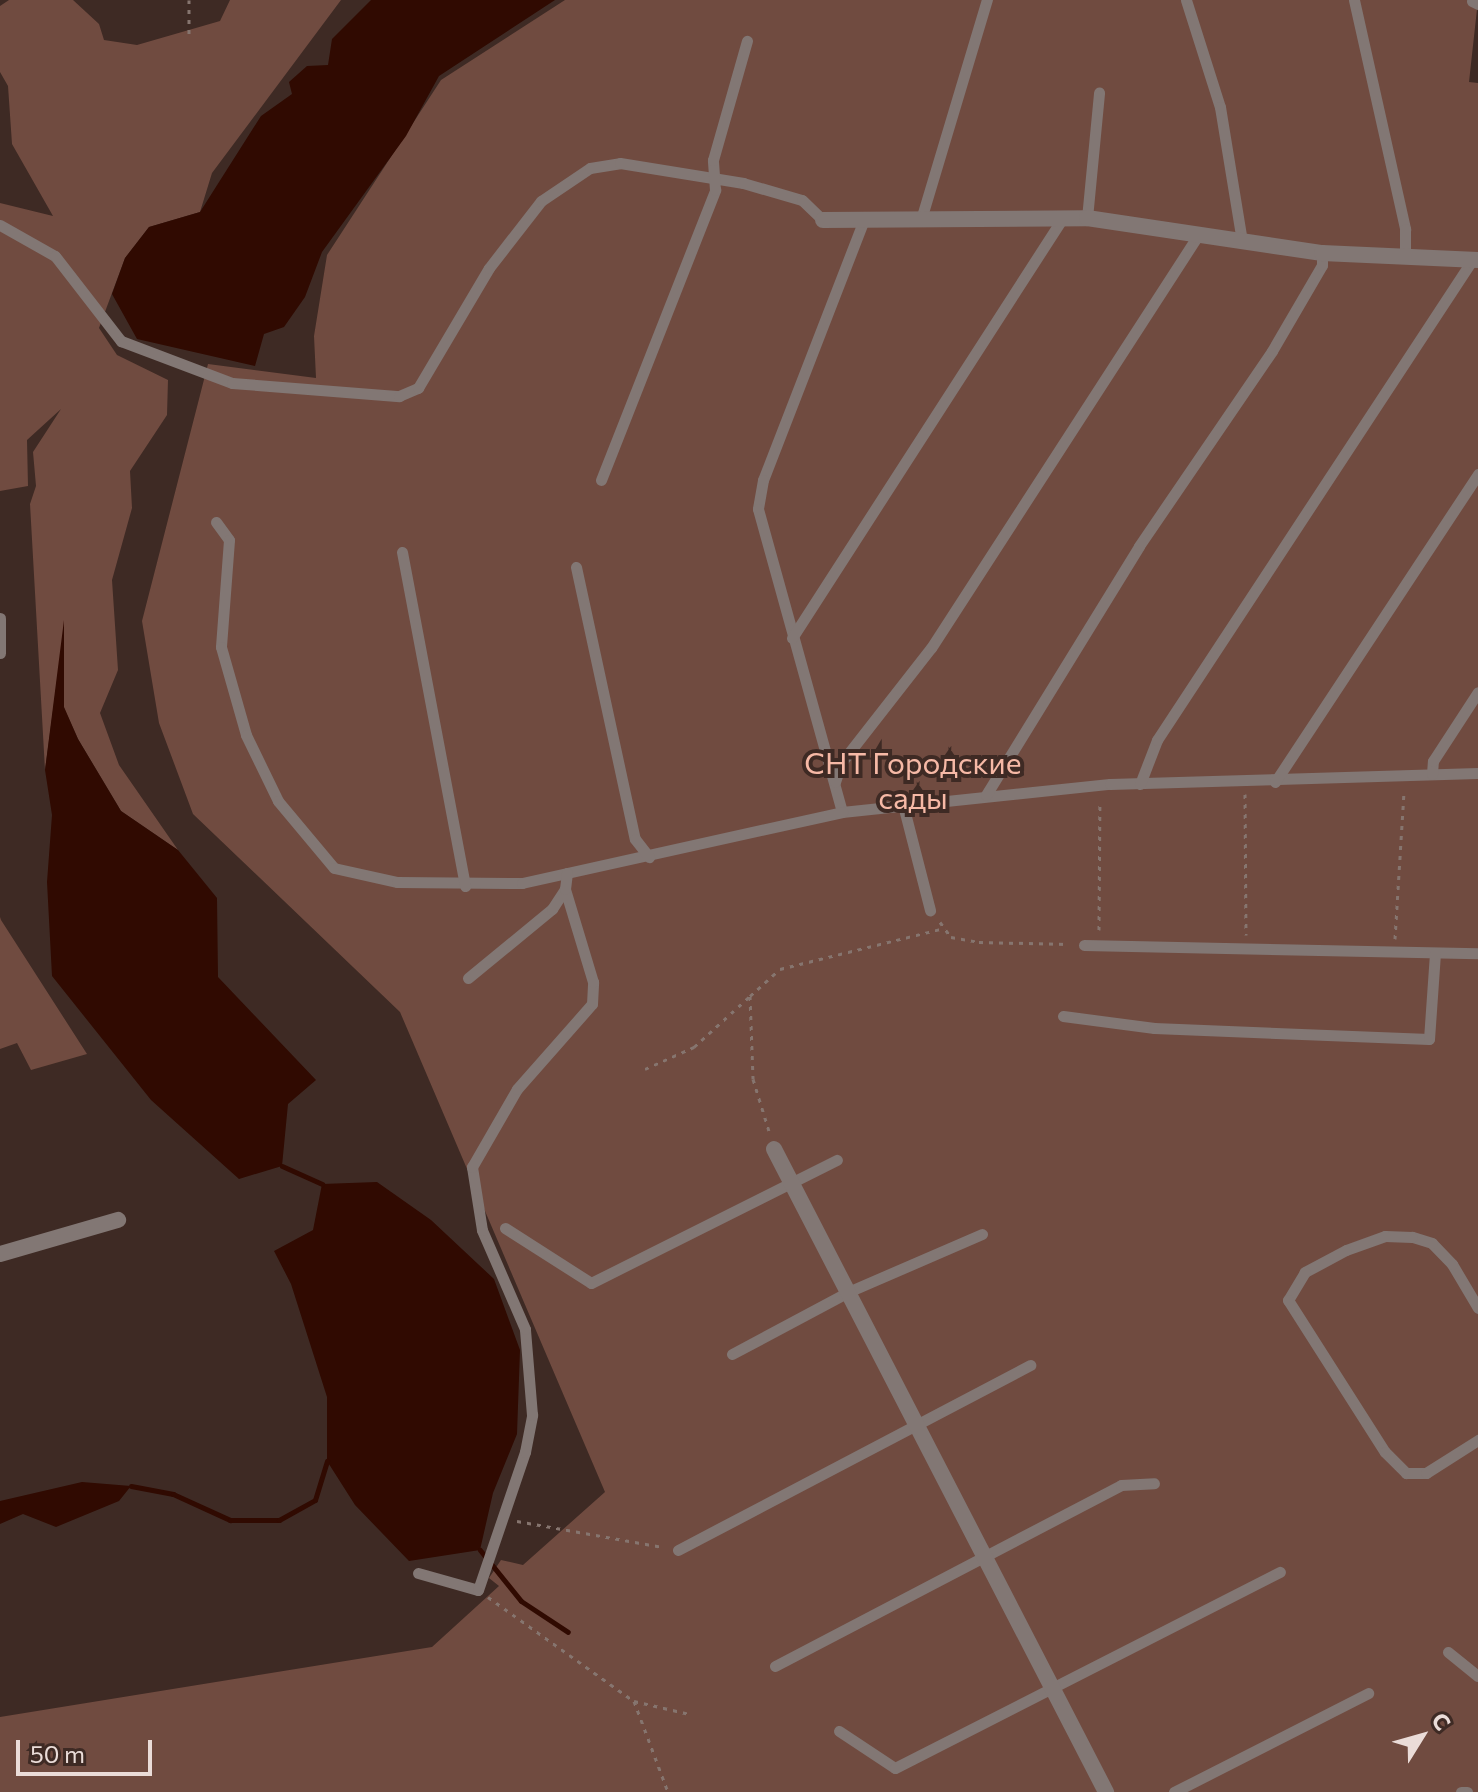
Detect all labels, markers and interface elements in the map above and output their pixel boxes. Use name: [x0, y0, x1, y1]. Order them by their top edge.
park label: СНТ Городские сады: [804, 744, 1022, 814]
north arrow: [1382, 1696, 1462, 1776]
text: С: [1426, 1707, 1457, 1735]
scale bar: [20, 1724, 156, 1774]
text: 50 m: [30, 1739, 85, 1768]

